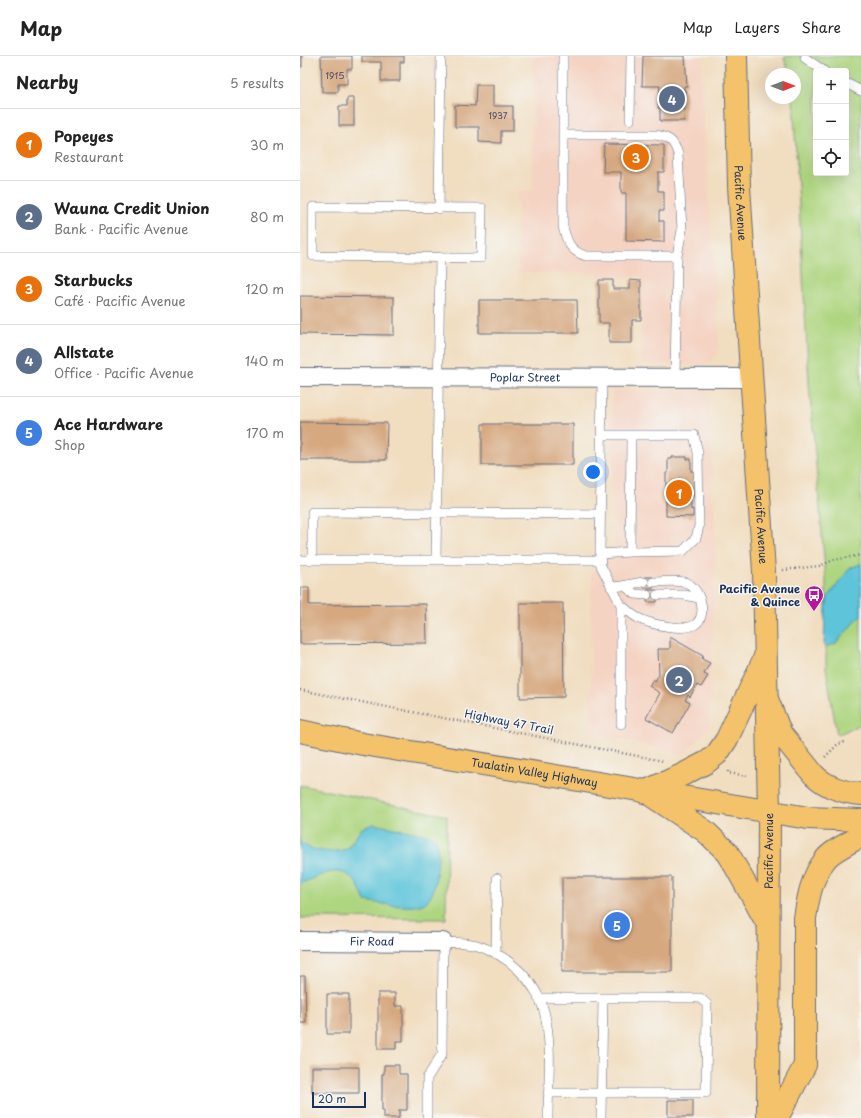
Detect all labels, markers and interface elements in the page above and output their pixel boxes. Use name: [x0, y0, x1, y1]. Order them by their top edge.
text: Map: [20, 14, 62, 42]
text: Map: [683, 17, 713, 38]
text: Layers: [735, 17, 780, 38]
text: Share: [802, 17, 841, 38]
house number: 1915: [326, 68, 344, 82]
north arrow: [765, 68, 801, 104]
map controls: [813, 68, 849, 176]
button: +: [813, 68, 849, 104]
text: Nearby: [16, 69, 78, 95]
text: 5 results: [230, 73, 284, 92]
pin: 4: [659, 84, 685, 114]
button: −: [813, 104, 849, 140]
house number: 1937: [488, 108, 508, 122]
text: Popeyes: [54, 124, 113, 147]
text: 1: [26, 135, 32, 154]
text: 30 m: [250, 135, 284, 154]
button: locate: [813, 140, 849, 176]
pin: 3: [623, 142, 649, 172]
text: Restaurant: [54, 147, 124, 166]
street label: Pacific Avenue: [731, 165, 752, 241]
text: Wauna Credit Union: [54, 196, 209, 219]
text: 2: [24, 207, 34, 226]
text: 80 m: [250, 207, 284, 226]
text: Bank · Pacific Avenue: [54, 219, 188, 238]
text: Starbucks: [54, 268, 133, 291]
text: 3: [25, 279, 33, 298]
text: 120 m: [245, 279, 284, 298]
text: Café · Pacific Avenue: [54, 291, 186, 310]
text: Allstate: [54, 340, 114, 363]
text: 4: [25, 351, 33, 370]
text: 140 m: [245, 351, 284, 370]
text: Office · Pacific Avenue: [54, 363, 194, 382]
street label: Poplar Street: [490, 368, 561, 386]
text: Ace Hardware: [54, 412, 163, 435]
text: 5: [25, 423, 33, 442]
text: 170 m: [246, 423, 284, 442]
text: Shop: [54, 435, 85, 454]
your location: [583, 462, 603, 482]
pin: 1: [666, 478, 692, 508]
street label: Pacific Avenue: [751, 488, 772, 565]
place label: Pacific Avenue & Quince: [719, 580, 800, 610]
bus stop icon: Pacific Avenue & Quince: [803, 584, 825, 612]
pin: 2: [666, 665, 692, 695]
street label: Highway 47 Trail: [463, 705, 555, 738]
street label: Tualatin Valley Highway: [470, 753, 599, 791]
street label: Pacific Avenue: [760, 813, 777, 889]
pin: 5: [604, 910, 630, 940]
street label: Fir Road: [350, 932, 394, 950]
scale bar: [312, 1090, 366, 1109]
text: 20 m: [318, 1090, 346, 1107]

